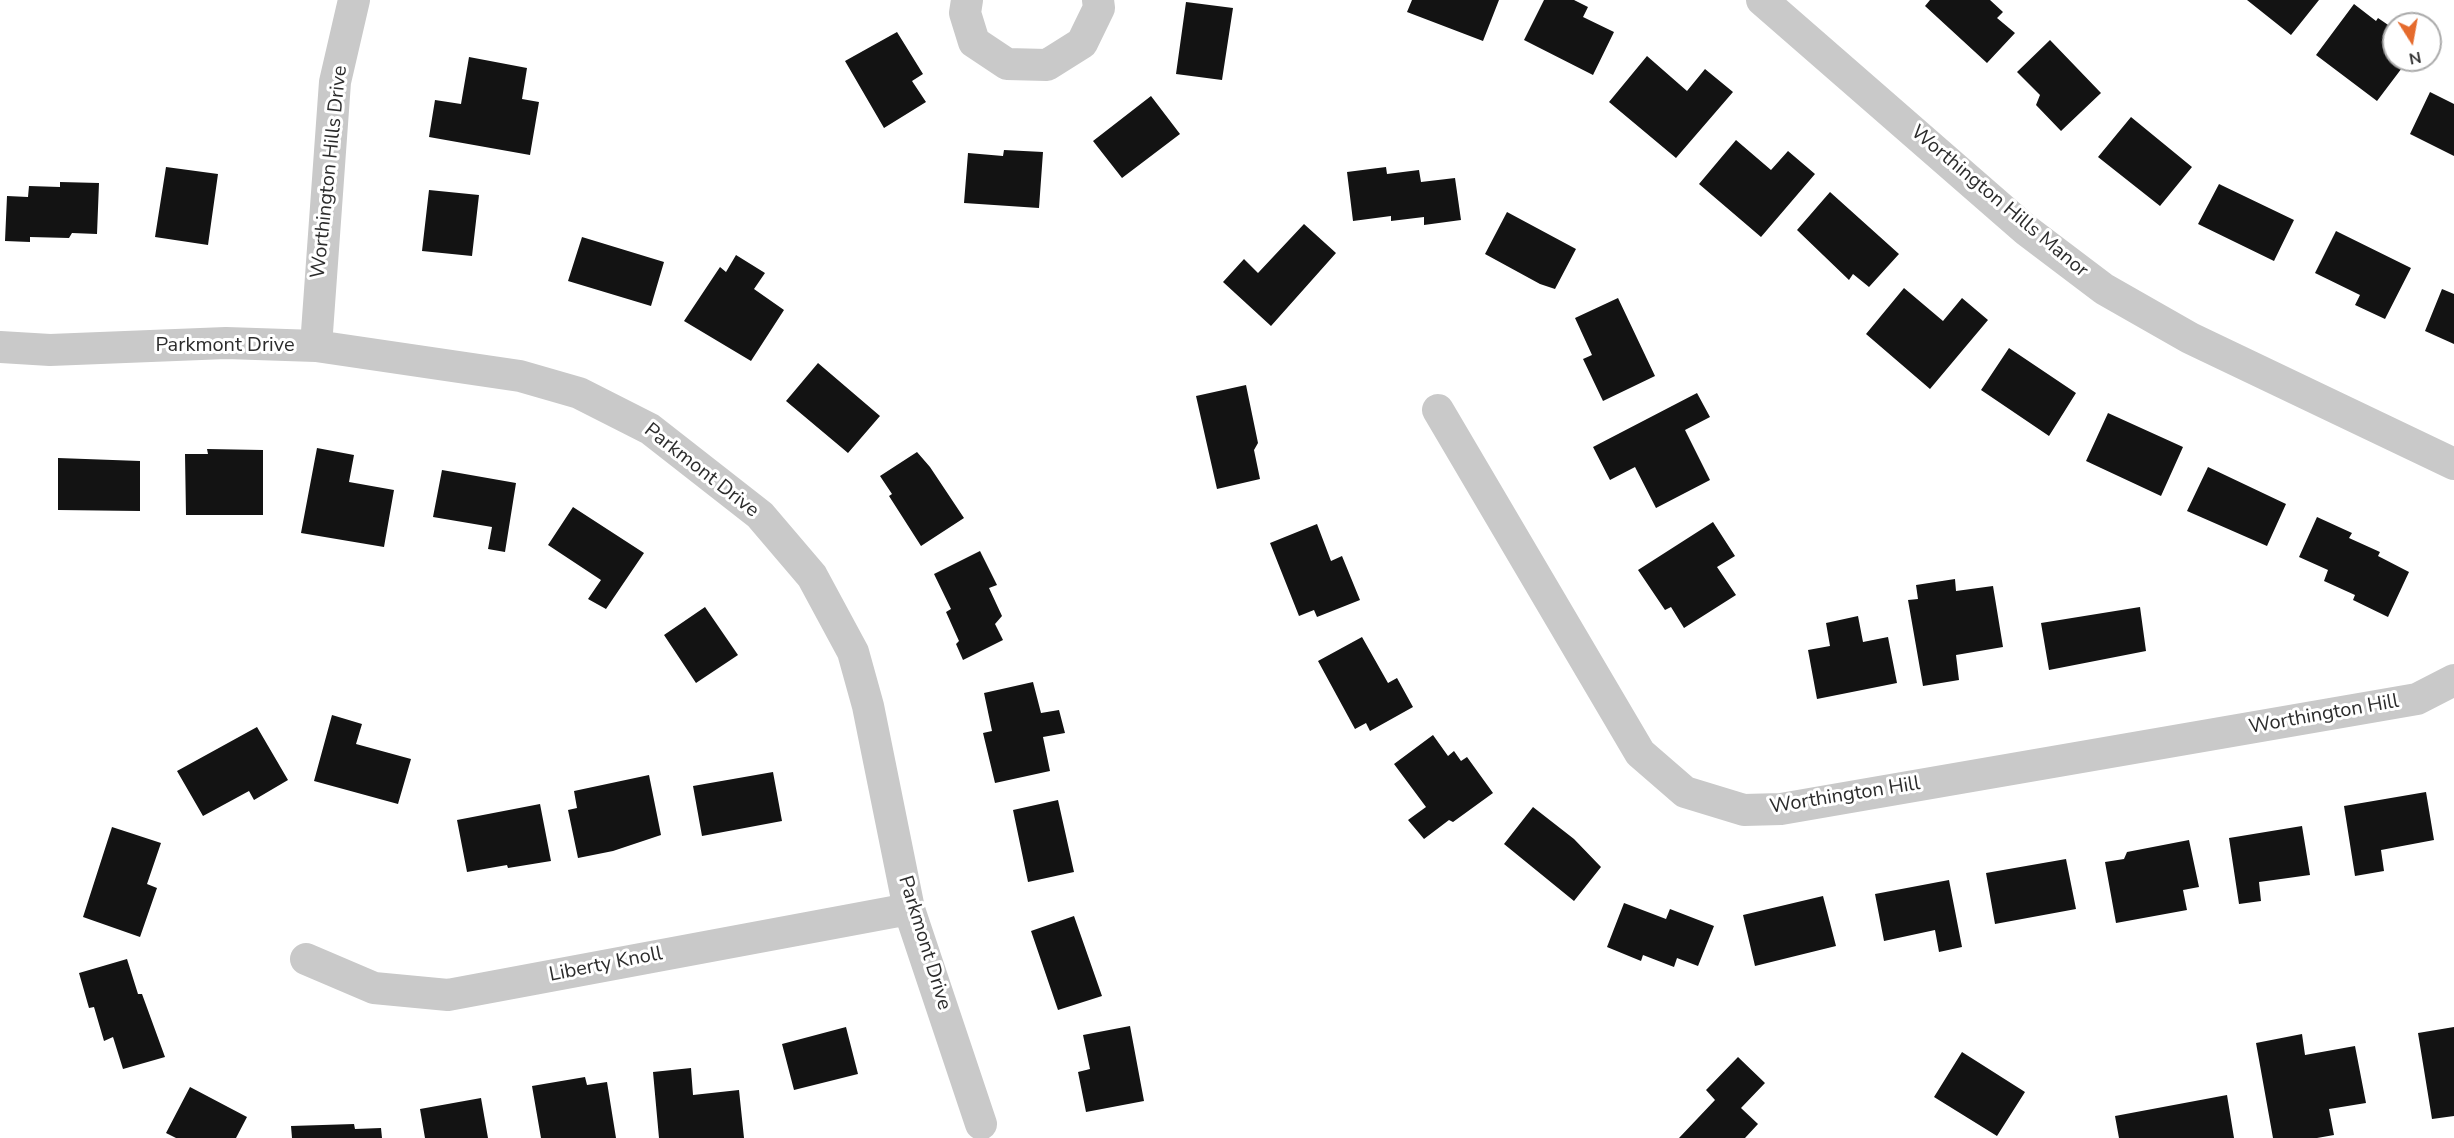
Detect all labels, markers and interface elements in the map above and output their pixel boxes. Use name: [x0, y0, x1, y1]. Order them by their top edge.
north arrow: [2382, 12, 2442, 72]
text: N: [2407, 46, 2423, 70]
street label: Worthington Hills Drive: [307, 64, 353, 280]
street label: Worthington Hills Manor: [1906, 121, 2092, 283]
street label: Parkmont Drive: [155, 334, 295, 358]
street label: Parkmont Drive: [639, 419, 763, 523]
street label: Worthington Hill: [2247, 690, 2401, 740]
street label: Worthington Hill: [1768, 772, 1922, 820]
street label: Parkmont Drive: [892, 873, 956, 1013]
street label: Liberty Knoll: [547, 942, 665, 988]

